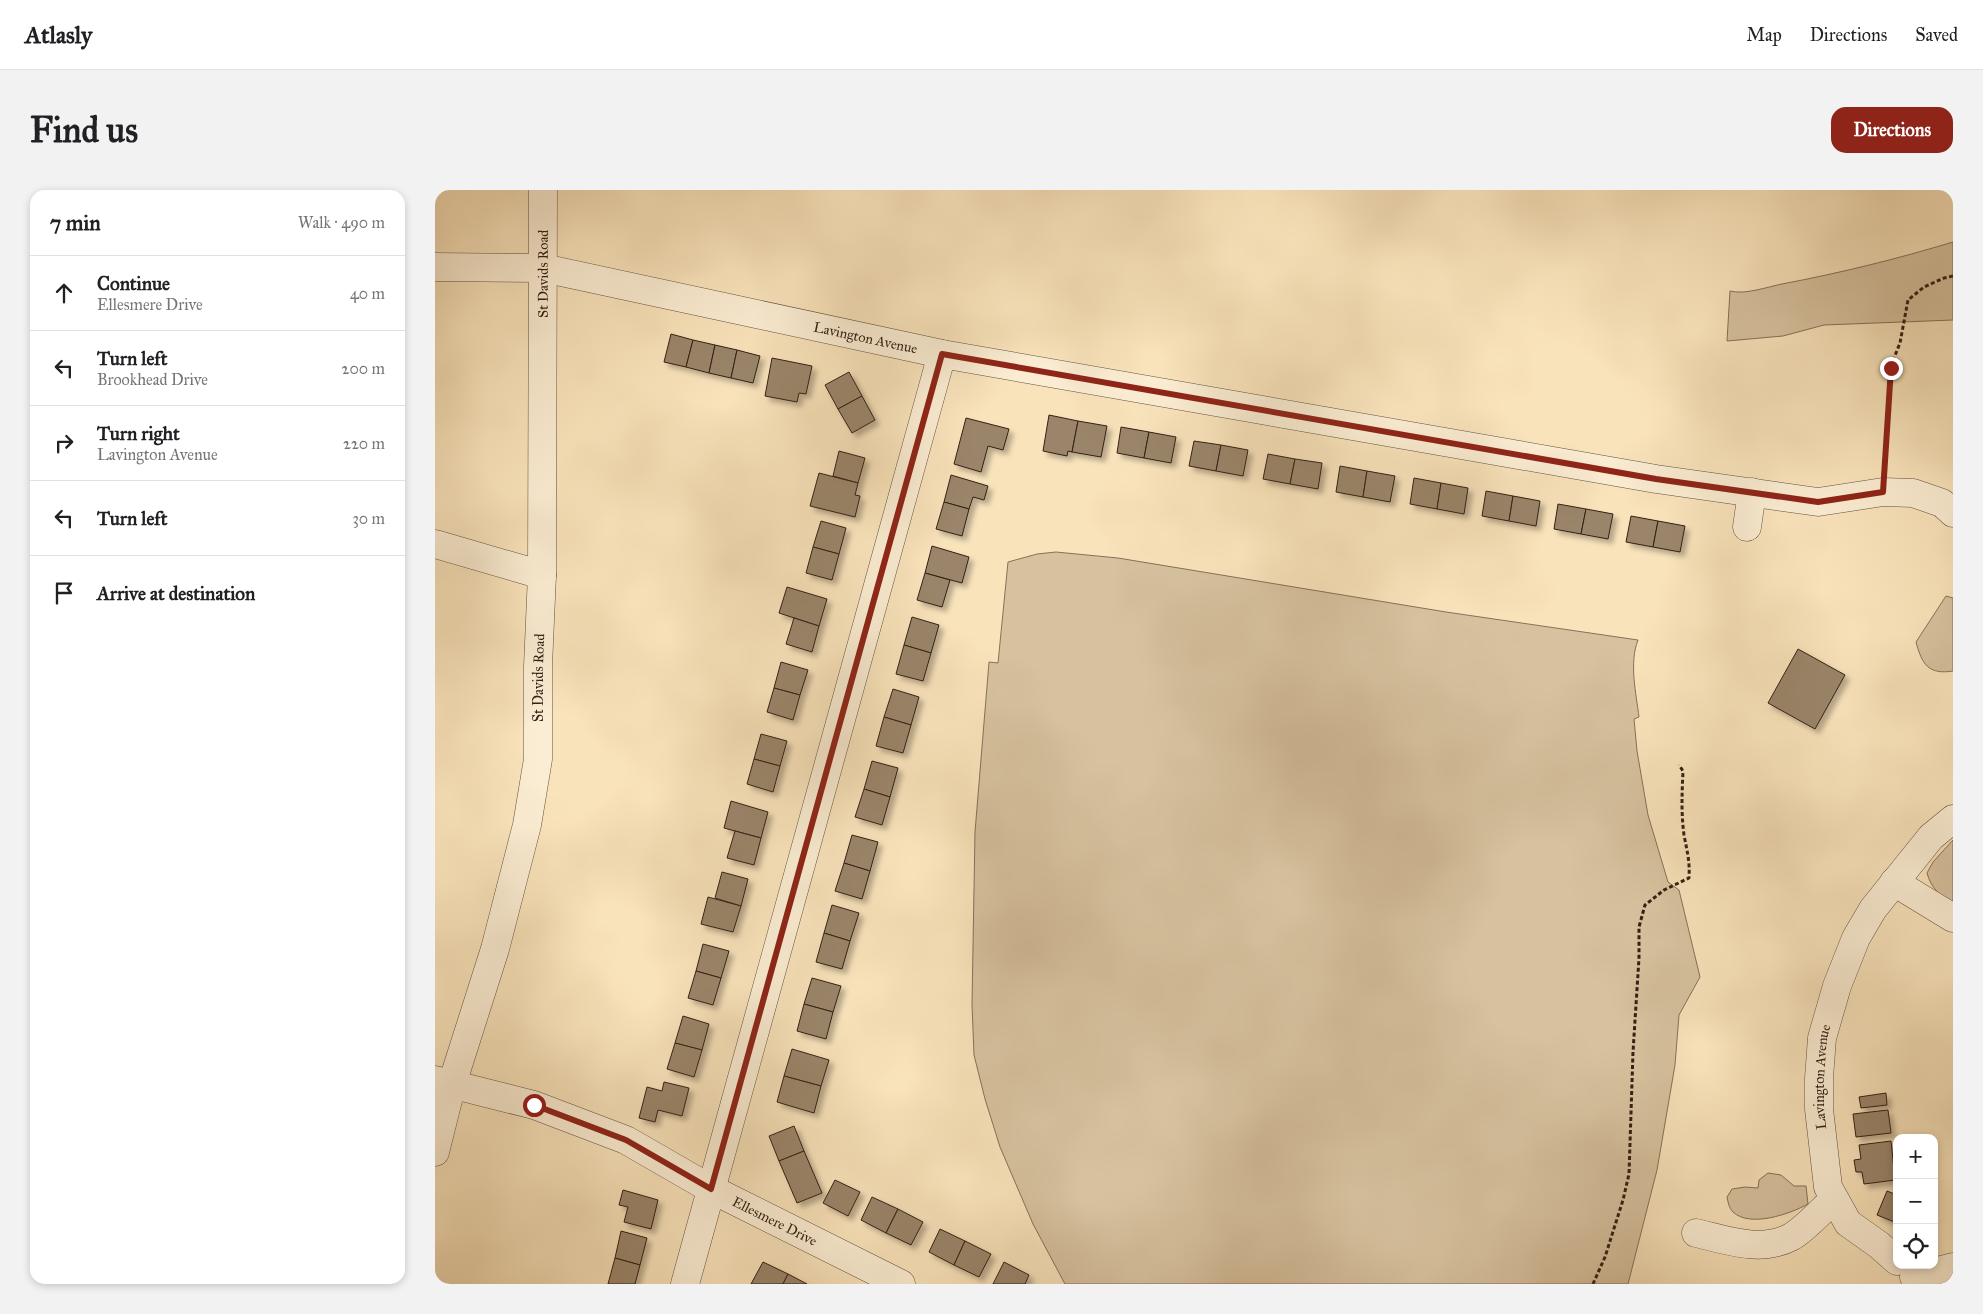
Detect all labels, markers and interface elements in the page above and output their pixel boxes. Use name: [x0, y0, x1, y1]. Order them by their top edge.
text: Atlasly: [25, 20, 92, 50]
text: Map: [1746, 24, 1782, 46]
text: Directions: [1810, 24, 1887, 46]
text: Saved: [1915, 24, 1958, 46]
button: Directions: [1831, 107, 1953, 153]
text: Find us: [30, 109, 138, 152]
text: 7 min: [50, 210, 101, 236]
text: Walk · 490 m: [298, 213, 385, 232]
street label: St Davids Road: [534, 230, 551, 318]
text: Continue: [97, 272, 170, 295]
icon: ahead: [50, 279, 78, 307]
text: 40 m: [350, 284, 385, 303]
text: Ellesmere Drive: [97, 295, 203, 314]
street label: Lavington Avenue: [812, 318, 919, 357]
text: Turn left: [97, 347, 167, 370]
icon: left: [50, 354, 78, 382]
route end: [1880, 357, 1903, 380]
text: 200 m: [342, 359, 385, 378]
text: Brookhead Drive: [97, 370, 208, 389]
text: Turn right: [97, 422, 180, 445]
icon: right: [50, 429, 78, 457]
text: 220 m: [343, 434, 385, 453]
text: Lavington Avenue: [97, 445, 218, 464]
icon: left: [50, 504, 78, 532]
text: Turn left: [97, 507, 167, 530]
text: 30 m: [352, 509, 385, 528]
icon: arrive: [50, 579, 78, 607]
text: Arrive at destination: [97, 582, 255, 605]
street label: St Davids Road: [529, 633, 548, 722]
street label: Lavington Avenue: [1810, 1022, 1834, 1130]
route start: [523, 1094, 546, 1117]
map controls: [1893, 1134, 1938, 1269]
button: +: [1893, 1134, 1938, 1179]
button: −: [1893, 1179, 1938, 1224]
street label: Ellesmere Drive: [730, 1193, 820, 1249]
button: locate: [1893, 1224, 1938, 1269]

